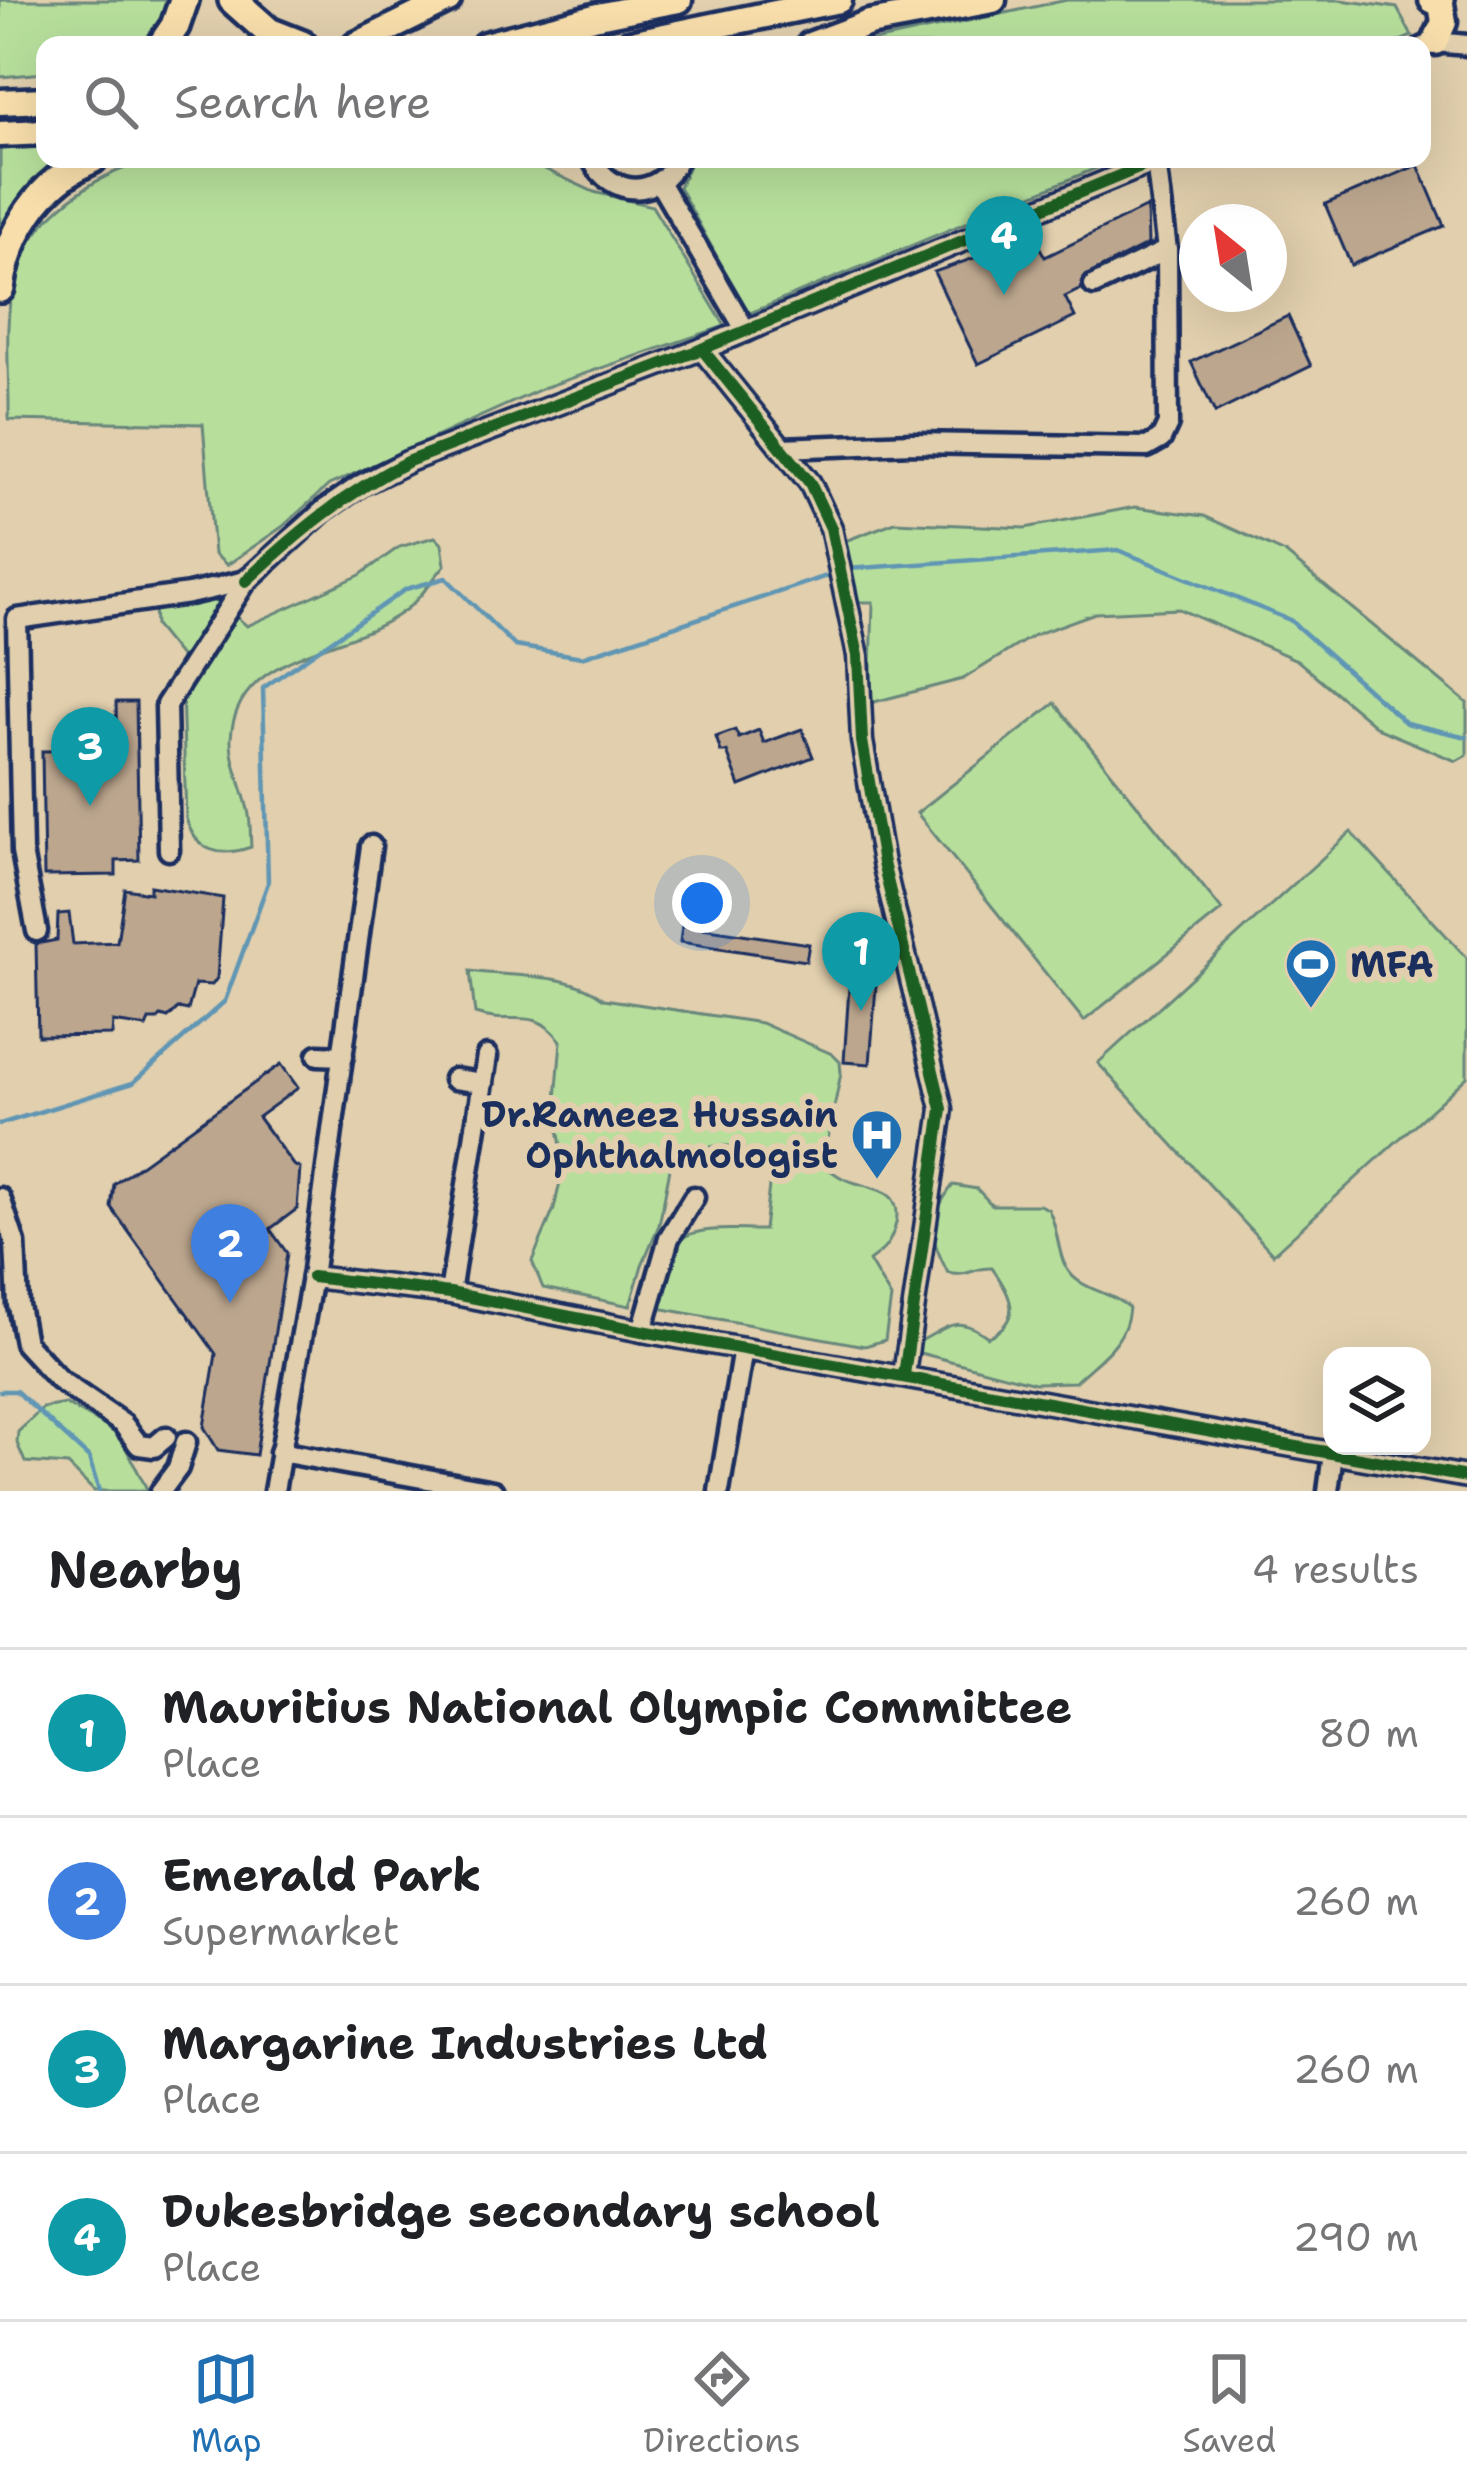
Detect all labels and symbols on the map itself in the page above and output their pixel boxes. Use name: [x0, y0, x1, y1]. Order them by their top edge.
pin: 4: [965, 196, 1043, 295]
north arrow: [1179, 204, 1287, 312]
pin: 3: [51, 707, 129, 806]
your location: [672, 873, 732, 933]
pin: 1: [822, 912, 900, 1011]
sports icon: MFA: [1283, 936, 1339, 1010]
place label: MFA: [1350, 940, 1434, 989]
place label: Dr.Rameez Hussain Ophthalmologist: [481, 1090, 838, 1180]
hospital icon: Dr.Rameez Hussain Ophthalmologist: [849, 1107, 905, 1181]
pin: 2: [191, 1204, 269, 1303]

